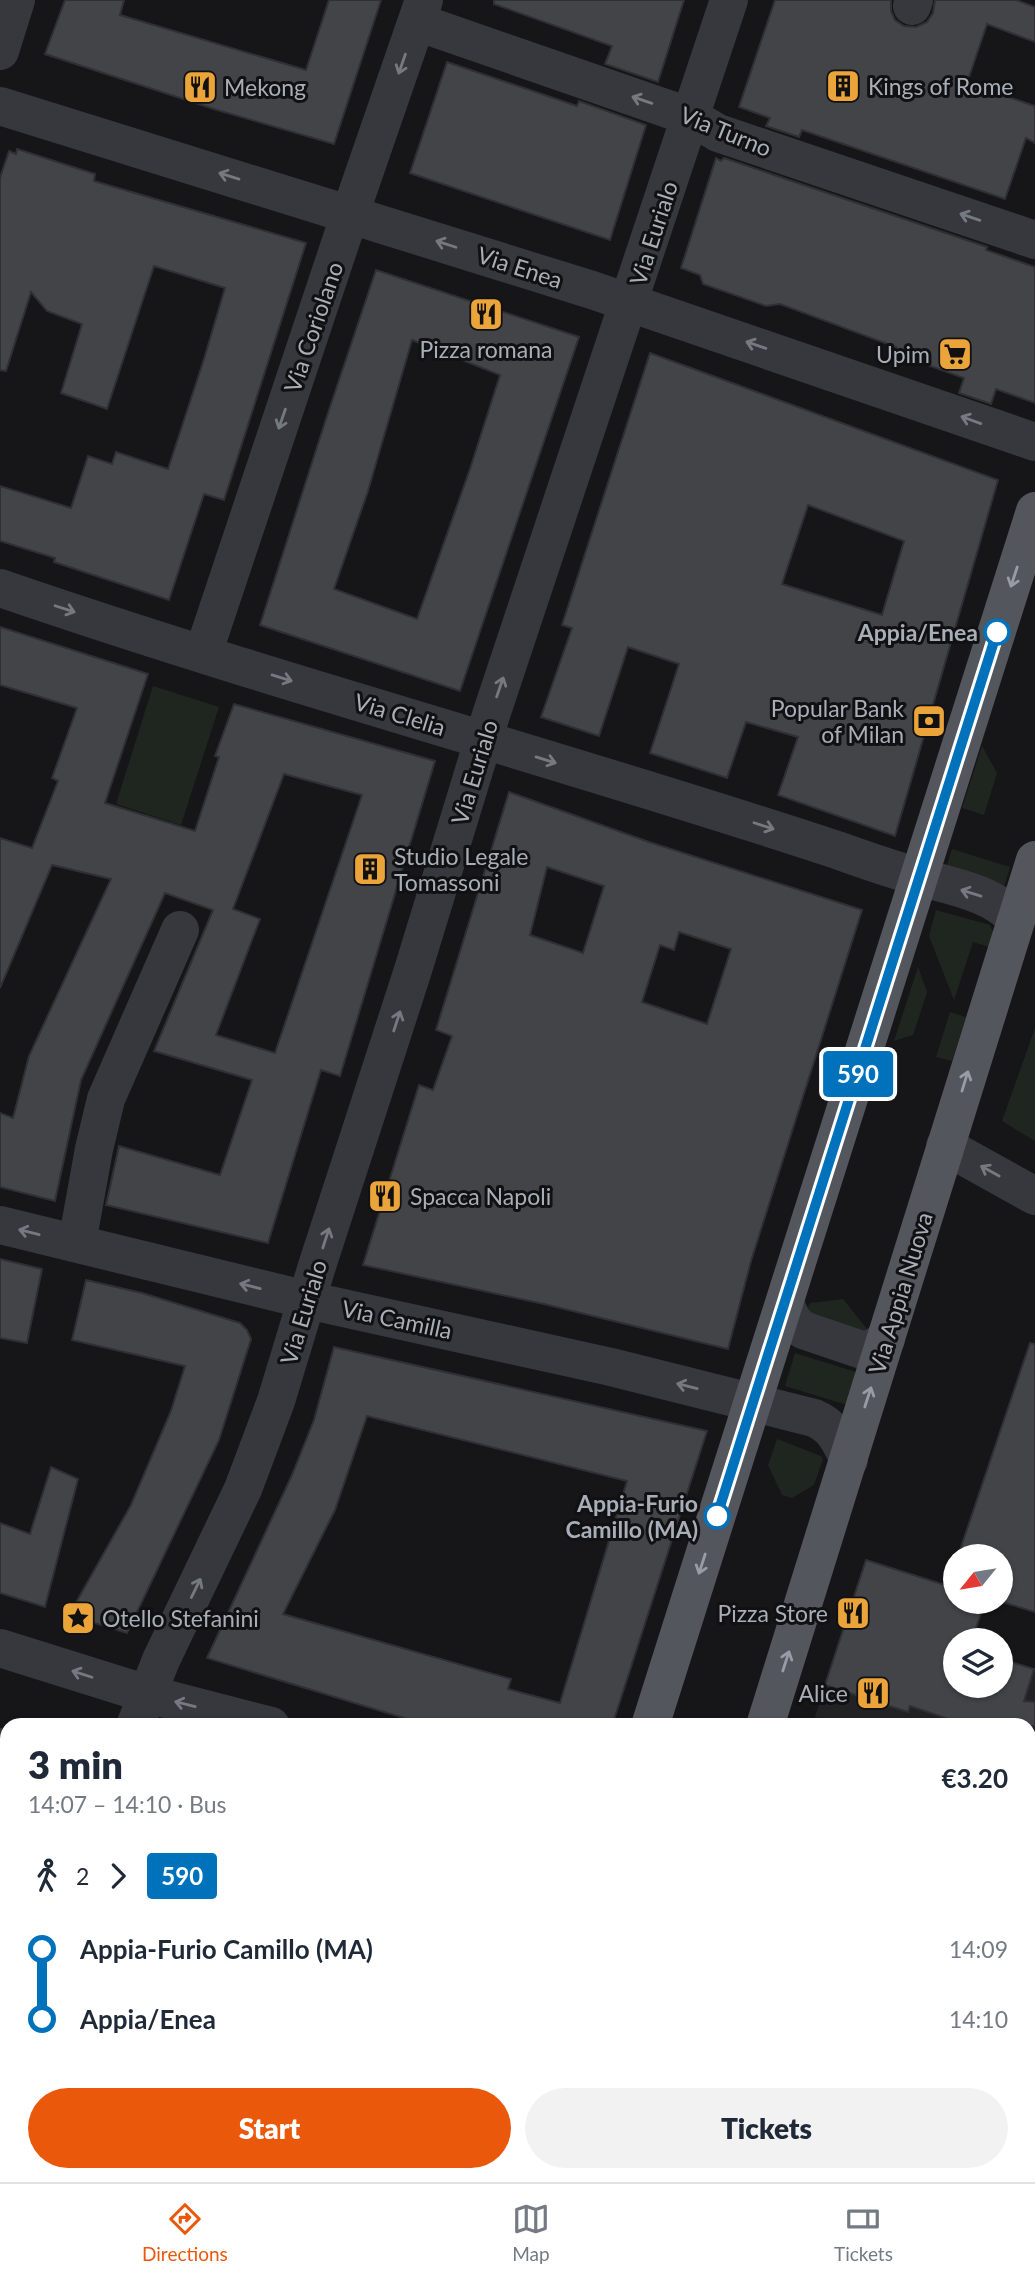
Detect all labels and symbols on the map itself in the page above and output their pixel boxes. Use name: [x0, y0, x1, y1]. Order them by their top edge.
one-way arrow: [395, 53, 407, 75]
building icon: Kings of Rome: [824, 67, 862, 105]
restaurant icon: Mekong: [181, 68, 219, 106]
place label: Kings of Rome: [868, 72, 1013, 100]
place label: Mekong: [224, 73, 306, 101]
one-way arrow: [631, 93, 653, 105]
street label: Via Turno: [676, 100, 776, 162]
one-way arrow: [218, 169, 240, 182]
street label: Via Eurialo: [623, 177, 683, 289]
one-way arrow: [960, 210, 982, 222]
one-way arrow: [436, 237, 458, 249]
street label: Via Enea: [474, 240, 566, 294]
street label: Via Coriolano: [278, 258, 348, 396]
restaurant icon: Pizza romana: [467, 295, 505, 333]
place label: Pizza romana: [420, 335, 552, 363]
supermarket icon: Upim: [936, 335, 974, 373]
one-way arrow: [745, 338, 767, 350]
place label: Upim: [876, 340, 930, 368]
one-way arrow: [275, 408, 288, 430]
one-way arrow: [960, 413, 982, 425]
one-way arrow: [1007, 565, 1020, 587]
one-way arrow: [54, 603, 76, 616]
place label: Appia/Enea: [857, 618, 978, 646]
marker: Appia/Enea: [984, 619, 1010, 645]
one-way arrow: [270, 673, 292, 685]
one-way arrow: [495, 676, 508, 698]
street label: Via Clelia: [351, 687, 449, 741]
place label: Popular Bank of Milan: [771, 694, 904, 748]
bank icon: Popular Bank of Milan: [910, 702, 948, 740]
street label: Via Eurialo: [445, 716, 503, 828]
one-way arrow: [535, 754, 557, 767]
one-way arrow: [752, 821, 774, 833]
place label: Studio Legale Tomassoni: [394, 842, 528, 896]
building icon: Studio Legale Tomassoni: [351, 850, 389, 888]
one-way arrow: [960, 885, 982, 898]
one-way arrow: [391, 1011, 404, 1033]
line badge: 590: [818, 1051, 898, 1097]
one-way arrow: [959, 1070, 972, 1092]
one-way arrow: [980, 1164, 1001, 1177]
restaurant icon: Spacca Napoli: [366, 1177, 404, 1215]
place label: Spacca Napoli: [410, 1182, 551, 1210]
street label: Via Appia Nuova: [862, 1209, 938, 1377]
one-way arrow: [18, 1225, 41, 1238]
one-way arrow: [321, 1227, 333, 1249]
street label: Via Eurialo: [274, 1256, 332, 1368]
one-way arrow: [239, 1279, 262, 1292]
street label: Via Camilla: [339, 1294, 455, 1344]
one-way arrow: [676, 1379, 699, 1392]
one-way arrow: [862, 1386, 875, 1408]
place label: Appia-Furio Camillo (MA): [565, 1489, 698, 1543]
marker: Appia-Furio Camillo (MA): [704, 1503, 730, 1529]
north arrow: [943, 1544, 1013, 1614]
one-way arrow: [694, 1553, 707, 1575]
one-way arrow: [190, 1578, 203, 1599]
restaurant icon: Pizza Store: [834, 1594, 872, 1632]
place icon: Otello Stefanini: [59, 1599, 97, 1637]
place label: Pizza Store: [717, 1599, 828, 1627]
place label: Otello Stefanini: [102, 1604, 259, 1632]
one-way arrow: [780, 1650, 793, 1672]
one-way arrow: [71, 1667, 93, 1680]
restaurant icon: Alice: [854, 1674, 892, 1712]
place label: Alice: [799, 1679, 848, 1707]
one-way arrow: [174, 1697, 197, 1710]

